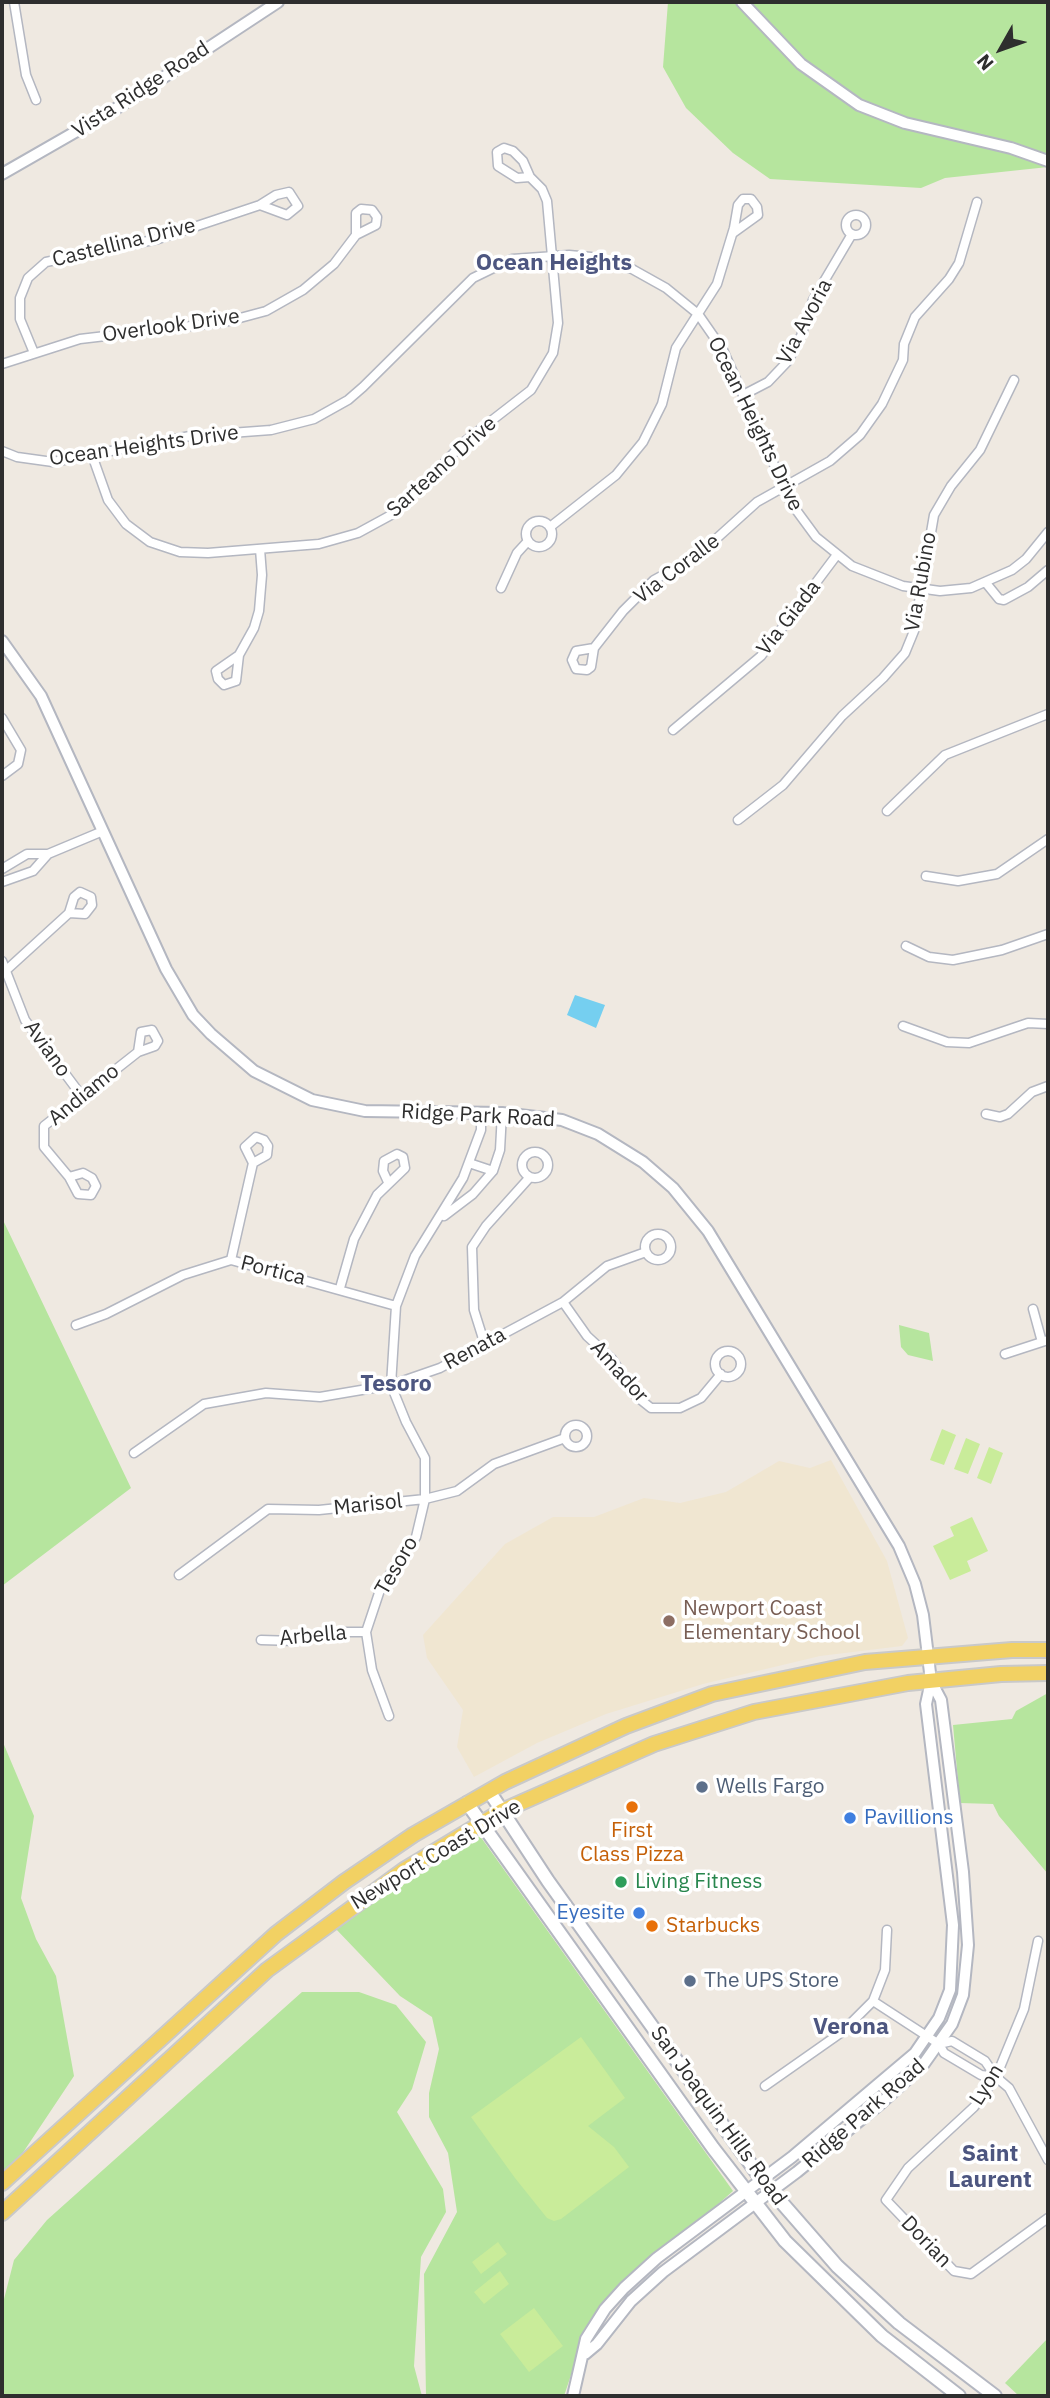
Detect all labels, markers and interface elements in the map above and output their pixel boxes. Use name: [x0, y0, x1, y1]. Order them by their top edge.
north arrow: [966, 14, 1036, 84]
street label: Vista Ridge Road: [68, 36, 214, 144]
text: N: [971, 50, 999, 75]
street label: Castellina Drive: [50, 213, 198, 273]
district label: Ocean Heights: [476, 249, 632, 277]
street label: Via Avoria: [772, 275, 838, 369]
street label: Overlook Drive: [101, 304, 241, 348]
street label: Ocean Heights Drive: [702, 333, 808, 515]
street label: Sarteano Drive: [382, 411, 502, 523]
street label: Ocean Heights Drive: [48, 420, 240, 472]
street label: Via Coralle: [629, 529, 725, 609]
street label: Via Rubino: [900, 530, 942, 634]
street label: Via Giada: [752, 575, 826, 661]
street label: Aviano: [18, 1016, 76, 1082]
street label: Andiamo: [43, 1059, 125, 1131]
street label: Ridge Park Road: [400, 1099, 556, 1133]
street label: Portica: [238, 1251, 308, 1291]
street label: Renata: [440, 1322, 510, 1376]
street label: Amador: [585, 1336, 653, 1408]
district label: Tesoro: [360, 1370, 432, 1398]
street label: Marisol: [332, 1489, 404, 1521]
street label: Tesoro: [370, 1532, 424, 1600]
place label: Newport Coast Elementary School: [683, 1596, 860, 1646]
marker: Newport Coast Elementary School: [661, 1613, 677, 1629]
street label: Arbella: [278, 1621, 348, 1651]
place label: Wells Fargo: [716, 1774, 824, 1800]
marker: Wells Fargo: [694, 1779, 710, 1795]
street label: Newport Coast Drive: [347, 1794, 525, 1916]
marker: First Class Pizza: [624, 1799, 640, 1815]
place label: Pavillions: [864, 1805, 954, 1831]
marker: Pavillions: [842, 1810, 858, 1826]
place label: First Class Pizza: [580, 1818, 684, 1868]
place label: Living Fitness: [635, 1869, 762, 1895]
marker: Living Fitness: [613, 1874, 629, 1890]
place label: Eyesite: [557, 1900, 625, 1926]
marker: Eyesite: [631, 1905, 647, 1921]
place label: Starbucks: [666, 1913, 760, 1939]
marker: Starbucks: [644, 1918, 660, 1934]
place label: The UPS Store: [704, 1968, 839, 1994]
marker: The UPS Store: [682, 1973, 698, 1989]
district label: Verona: [813, 2013, 889, 2041]
street label: San Joaquin Hills Road: [645, 2022, 791, 2210]
street label: Ridge Park Road: [798, 2054, 930, 2174]
street label: Lyon: [965, 2060, 1009, 2110]
district label: Saint Laurent: [948, 2140, 1032, 2194]
street label: Dorian: [895, 2211, 957, 2273]

